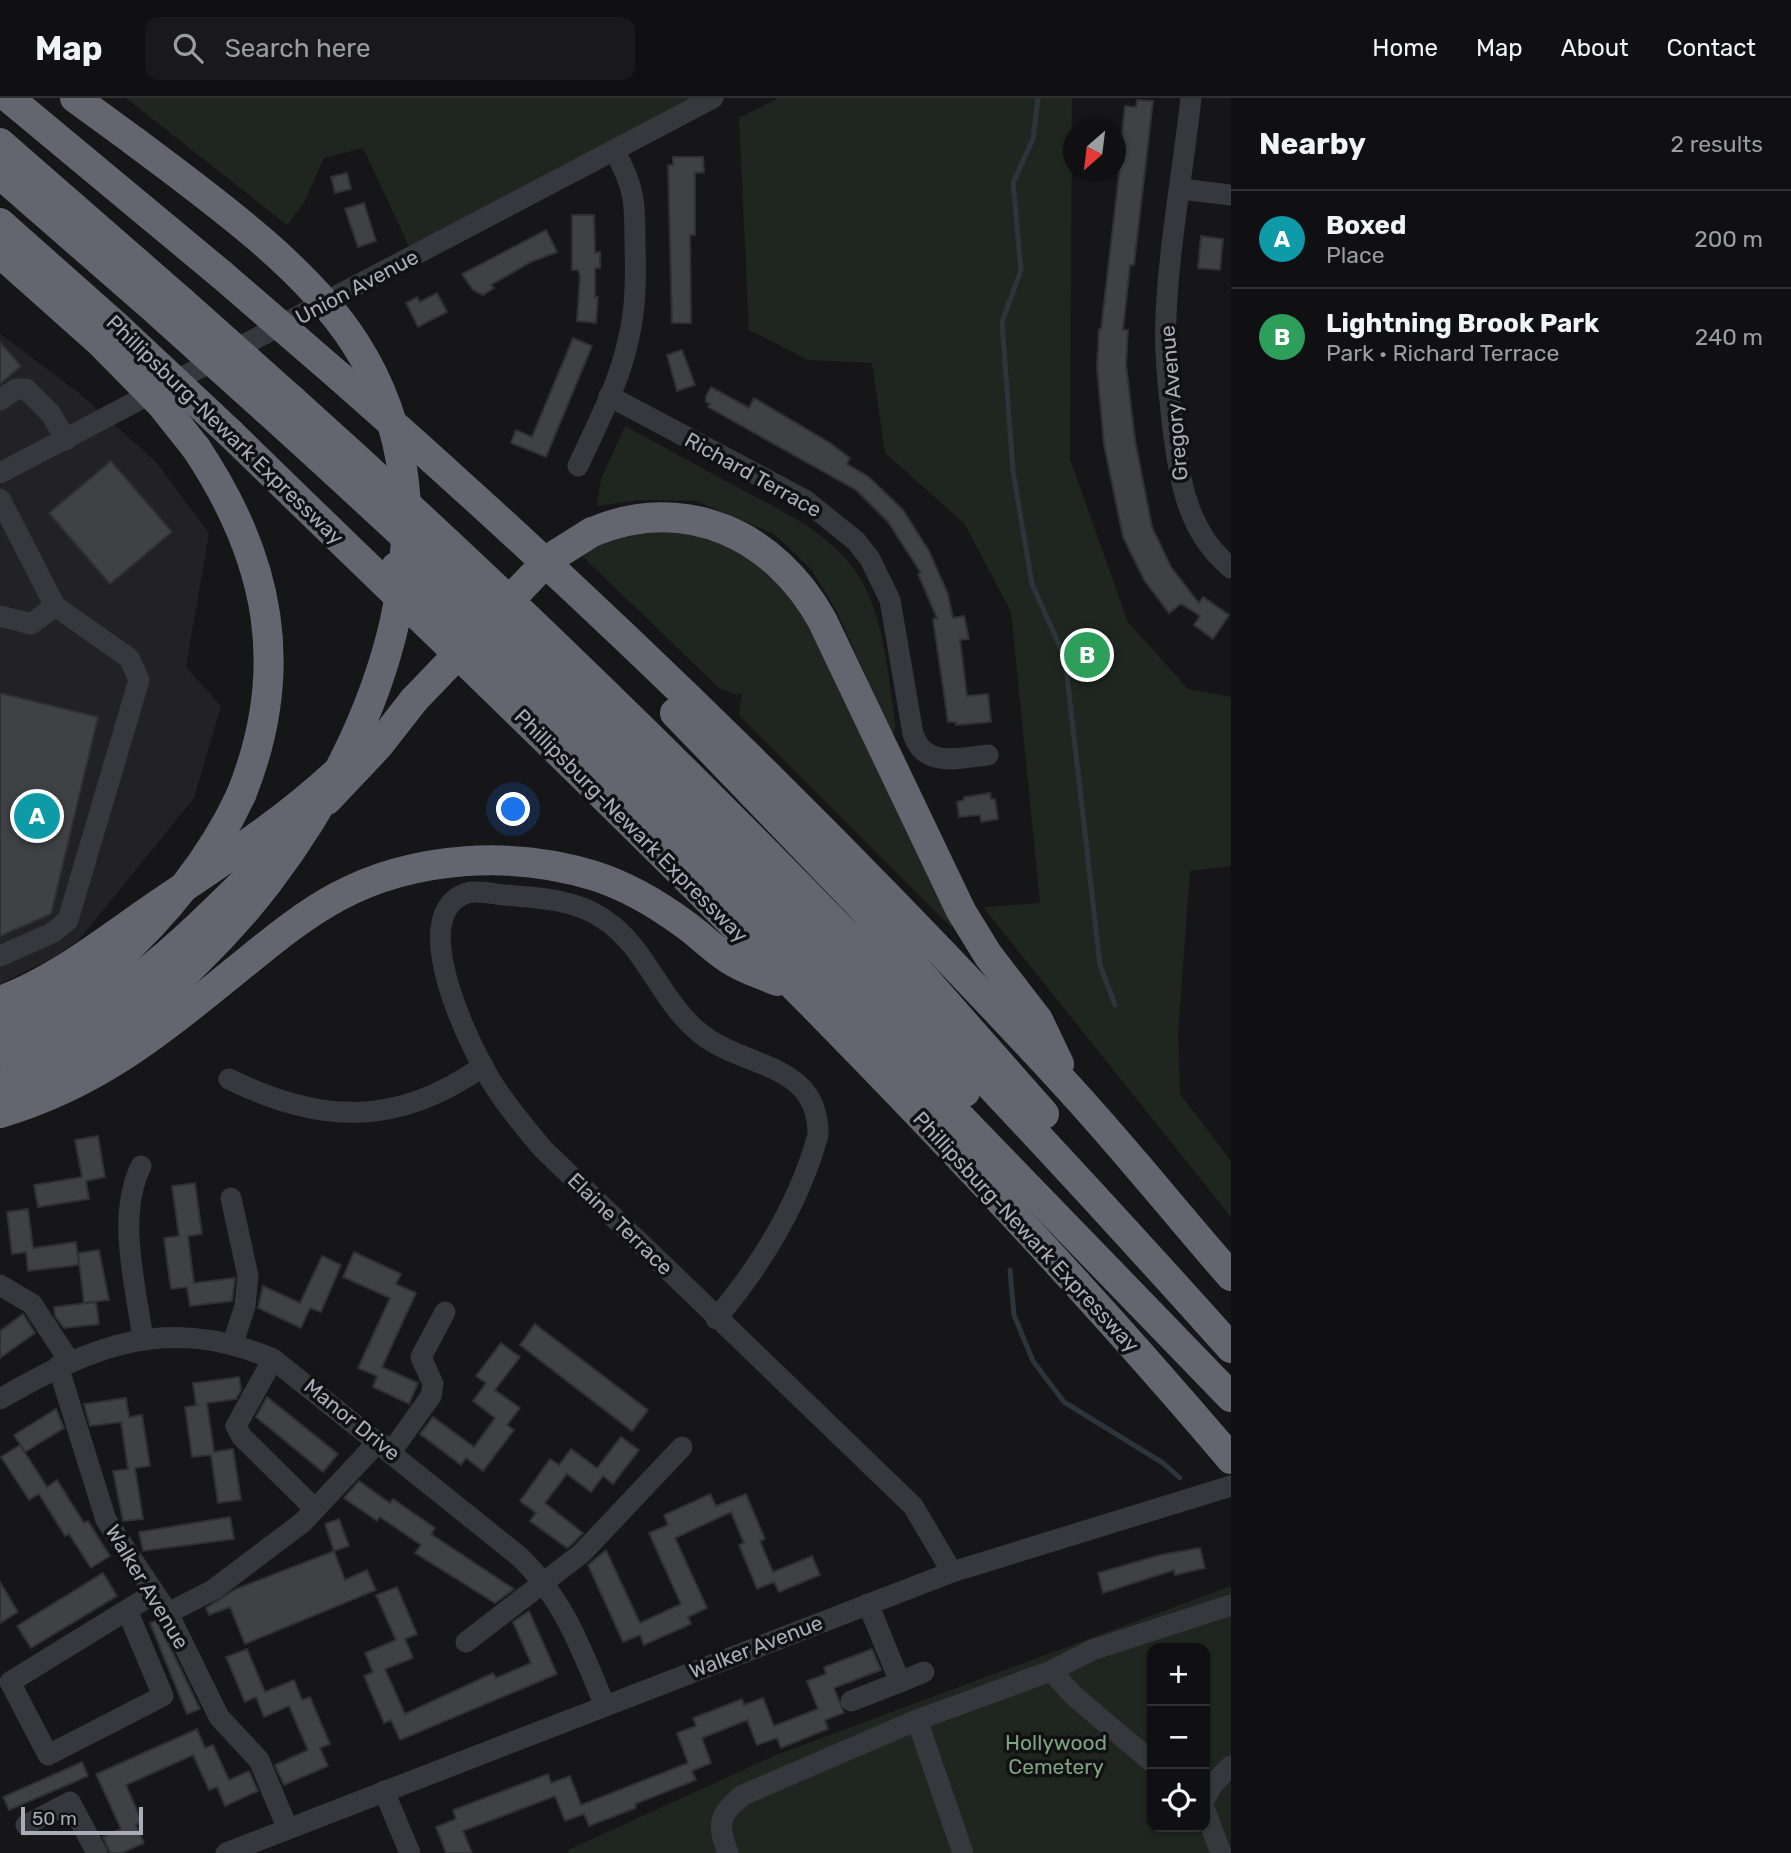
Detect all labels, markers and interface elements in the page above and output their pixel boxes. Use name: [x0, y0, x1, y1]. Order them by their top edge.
search box: [145, 17, 635, 80]
text: Map: [35, 29, 103, 68]
icon: search: [169, 29, 207, 67]
text: Search here: [225, 33, 370, 64]
text: Home: [1372, 34, 1438, 62]
text: Map: [1476, 34, 1523, 62]
text: About: [1561, 34, 1629, 62]
text: Contact: [1667, 34, 1756, 62]
north arrow: [1063, 119, 1126, 182]
text: Nearby: [1259, 126, 1366, 162]
text: 2 results: [1671, 130, 1763, 158]
text: Boxed: [1326, 210, 1406, 241]
text: A: [1274, 225, 1290, 253]
text: 200 m: [1694, 225, 1763, 253]
text: Place: [1326, 241, 1385, 269]
street label: Union Avenue: [291, 244, 422, 329]
text: Lightning Brook Park: [1326, 308, 1599, 339]
street label: Phillipsburg-Newark Expressway: [102, 310, 349, 550]
text: B: [1274, 323, 1290, 351]
text: 240 m: [1695, 323, 1763, 351]
street label: Gregory Avenue: [1154, 324, 1193, 482]
text: Park · Richard Terrace: [1326, 339, 1559, 367]
street label: Richard Terrace: [681, 427, 826, 522]
pin: B: [1064, 629, 1110, 681]
street label: Phillipsburg-Newark Expressway: [509, 704, 754, 948]
pin: A: [14, 790, 60, 842]
your location: [496, 792, 530, 826]
street label: Phillipsburg-Newark Expressway: [908, 1106, 1145, 1357]
street label: Elaine Terrace: [563, 1167, 678, 1280]
street label: Manor Drive: [299, 1373, 405, 1466]
street label: Walker Avenue: [100, 1520, 194, 1654]
street label: Walker Avenue: [686, 1610, 826, 1683]
map controls: [1147, 1643, 1210, 1832]
button: +: [1147, 1643, 1210, 1706]
button: −: [1147, 1706, 1210, 1769]
park label: Hollywood Cemetery: [1005, 1730, 1107, 1779]
button: locate: [1147, 1769, 1210, 1832]
scale bar: [21, 1804, 144, 1836]
text: 50 m: [32, 1807, 77, 1830]

